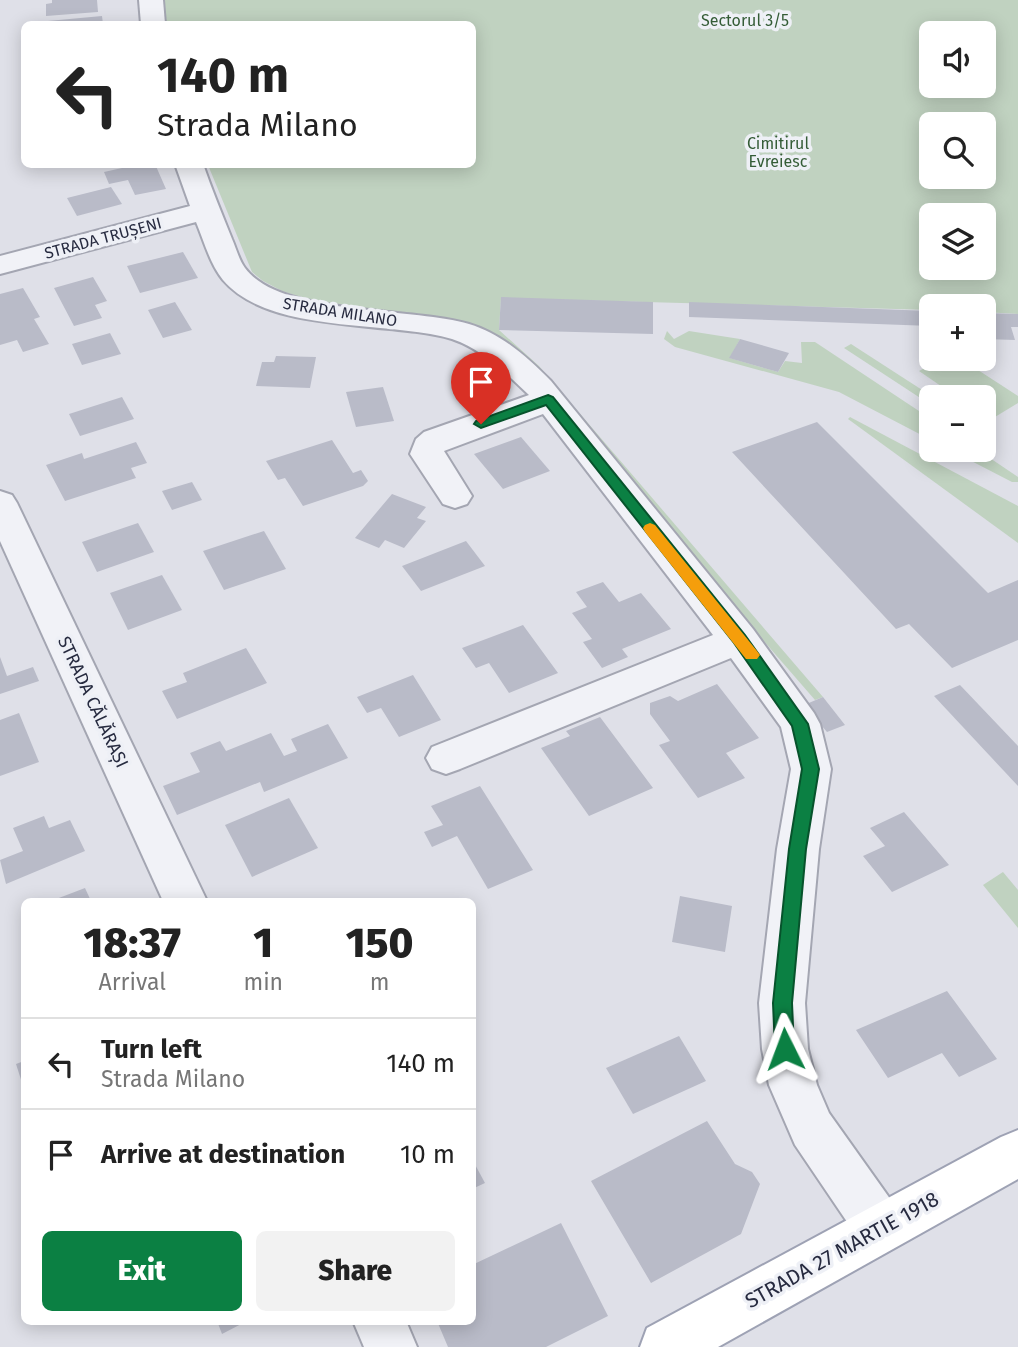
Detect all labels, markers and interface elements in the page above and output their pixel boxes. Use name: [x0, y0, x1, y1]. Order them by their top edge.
park label: Sectorul 3/5: [701, 11, 789, 30]
map controls: [919, 21, 996, 462]
button: sound: [919, 21, 996, 98]
text: 140 m: [157, 46, 289, 105]
icon: left: [42, 49, 133, 140]
text: Strada Milano: [157, 106, 358, 144]
button: search: [919, 112, 996, 189]
park label: Cimitirul Evreiesc: [747, 134, 809, 171]
button: layers: [919, 203, 996, 280]
street label: STRADA TRUȘENI: [42, 213, 164, 264]
street label: STRADA MILANO: [282, 294, 398, 330]
button: +: [919, 294, 996, 371]
pin: [451, 352, 511, 424]
icon: arrive: [462, 363, 500, 401]
button: −: [919, 385, 996, 462]
street label: STRADA CĂLĂRAȘI: [52, 633, 133, 772]
text: 18:37: [84, 918, 181, 968]
text: 1: [253, 918, 273, 968]
text: 150: [346, 918, 413, 968]
text: Arrival: [99, 968, 166, 996]
text: min: [243, 968, 283, 996]
text: m: [370, 968, 389, 996]
position arrow: [748, 1012, 822, 1086]
text: Turn left: [101, 1034, 202, 1065]
icon: left: [42, 1045, 80, 1083]
text: 140 m: [386, 1048, 455, 1079]
text: Strada Milano: [101, 1065, 245, 1093]
icon: arrive: [42, 1136, 80, 1174]
text: Arrive at destination: [101, 1139, 345, 1170]
text: 10 m: [400, 1139, 455, 1170]
street label: STRADA 27 MARTIE 1918: [741, 1186, 943, 1314]
button: Exit: [42, 1231, 242, 1311]
button: Share: [256, 1231, 455, 1311]

